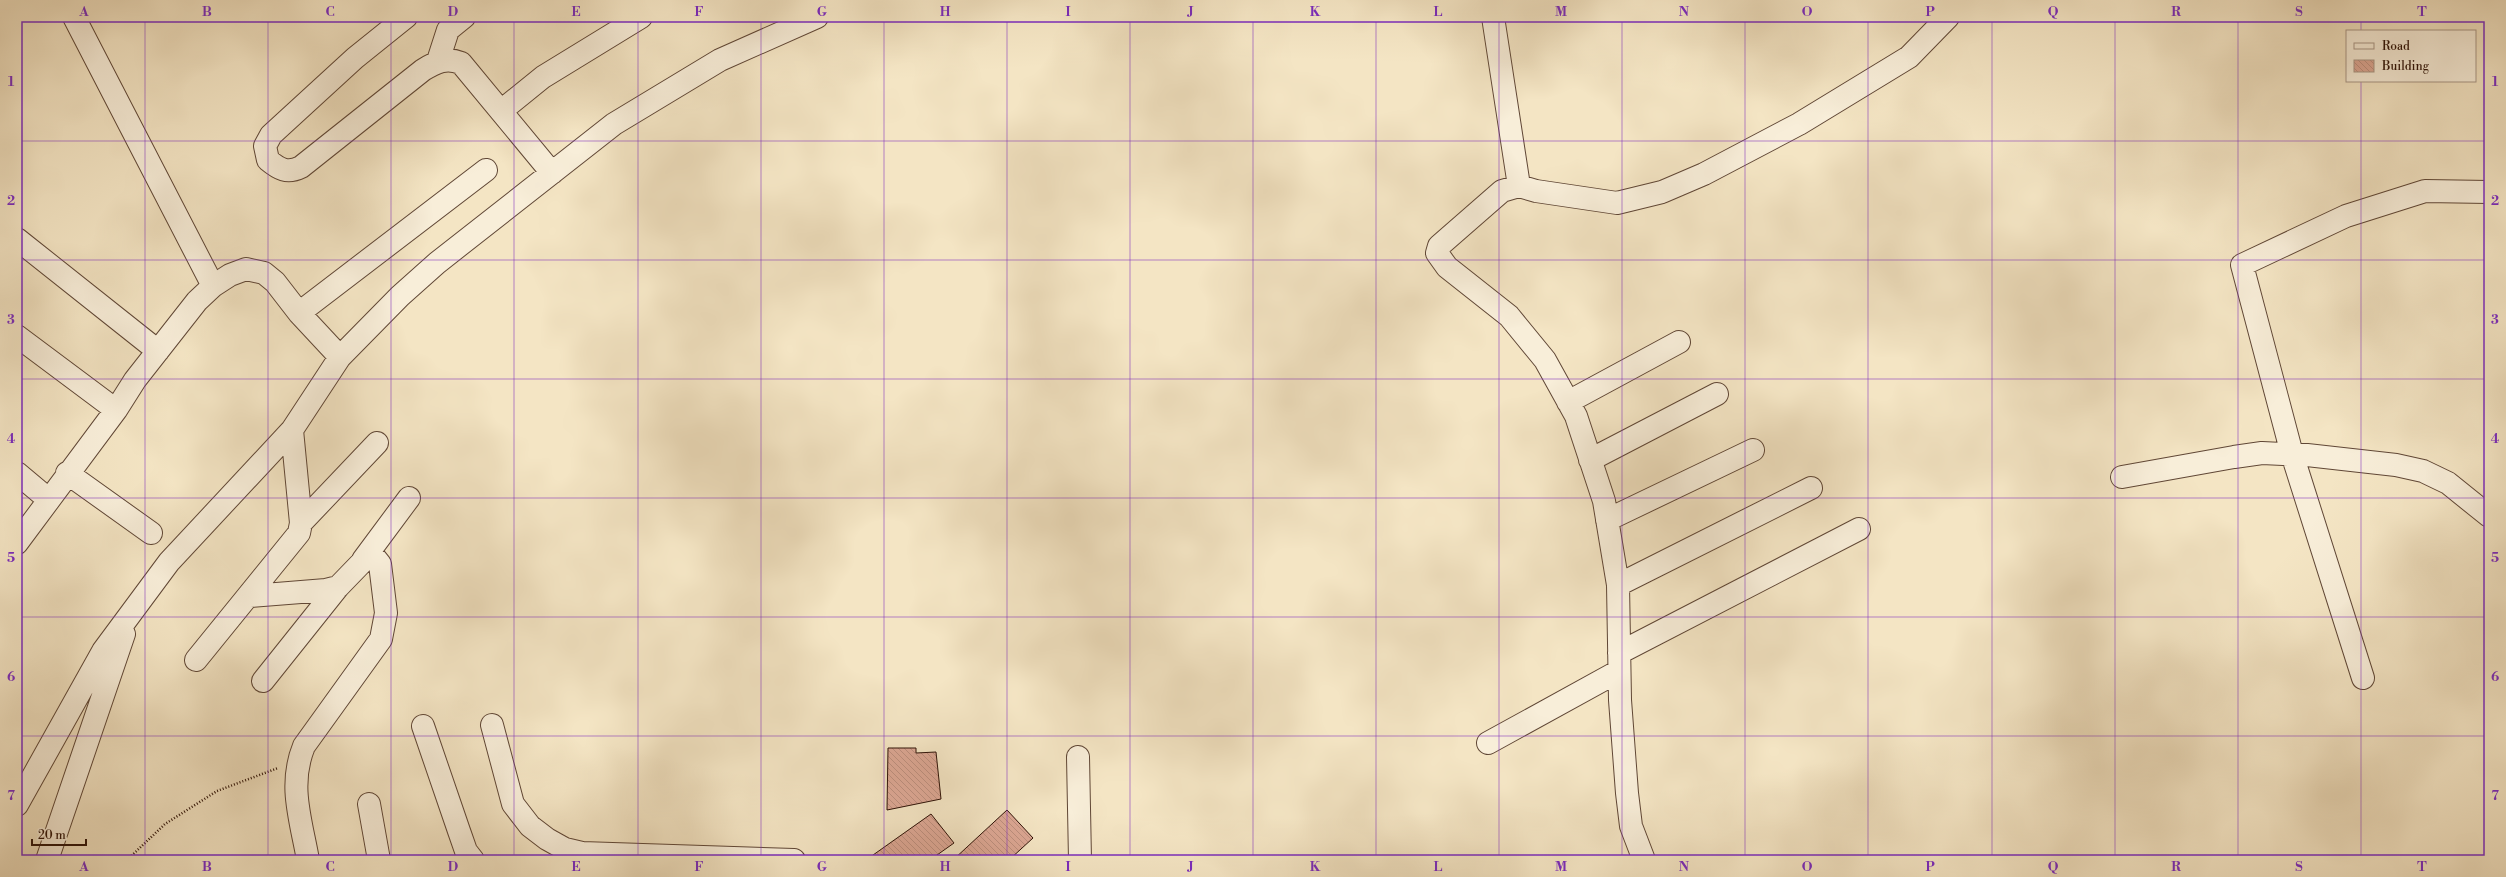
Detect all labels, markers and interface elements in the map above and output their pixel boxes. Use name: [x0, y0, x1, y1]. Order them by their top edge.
text: A: [78, 4, 89, 20]
text: B: [202, 4, 212, 20]
text: C: [325, 4, 335, 20]
text: D: [448, 4, 458, 20]
text: E: [571, 4, 581, 20]
text: F: [694, 4, 704, 20]
text: G: [817, 4, 828, 20]
text: H: [940, 4, 951, 20]
text: I: [1065, 4, 1071, 20]
text: J: [1186, 4, 1194, 20]
text: K: [1310, 4, 1321, 20]
text: L: [1434, 4, 1443, 20]
text: M: [1555, 4, 1567, 20]
text: N: [1679, 4, 1690, 20]
text: O: [1802, 4, 1813, 20]
text: P: [1925, 4, 1935, 20]
text: Q: [2048, 4, 2059, 20]
text: R: [2171, 4, 2181, 20]
text: S: [2295, 4, 2303, 20]
text: T: [2417, 4, 2427, 20]
legend: [2346, 30, 2476, 82]
text: Road: [2382, 39, 2410, 54]
text: Building: [2381, 59, 2430, 74]
text: 1: [8, 74, 15, 90]
text: 1: [2492, 74, 2499, 90]
text: 2: [7, 193, 15, 209]
text: 2: [2491, 193, 2499, 209]
text: 3: [7, 312, 15, 328]
text: 3: [2491, 312, 2499, 328]
text: 4: [7, 431, 16, 447]
text: 4: [2491, 431, 2500, 447]
text: 5: [7, 550, 15, 566]
text: 5: [2491, 550, 2499, 566]
text: 6: [7, 669, 15, 685]
text: 6: [2491, 669, 2499, 685]
text: 7: [7, 788, 15, 804]
text: 7: [2491, 788, 2499, 804]
scale bar: [32, 821, 86, 847]
text: 20 m: [38, 828, 66, 843]
text: A: [78, 859, 89, 875]
text: B: [202, 859, 212, 875]
text: C: [325, 859, 335, 875]
text: D: [448, 859, 458, 875]
text: E: [571, 859, 581, 875]
text: F: [694, 859, 704, 875]
text: G: [817, 859, 828, 875]
text: H: [940, 859, 951, 875]
text: I: [1065, 859, 1071, 875]
text: J: [1186, 859, 1194, 875]
text: K: [1310, 859, 1321, 875]
text: L: [1434, 859, 1443, 875]
text: M: [1555, 859, 1567, 875]
text: N: [1679, 859, 1690, 875]
text: O: [1802, 859, 1813, 875]
text: P: [1925, 859, 1935, 875]
text: Q: [2048, 859, 2059, 875]
text: R: [2171, 859, 2181, 875]
text: S: [2295, 859, 2303, 875]
text: T: [2417, 859, 2427, 875]

